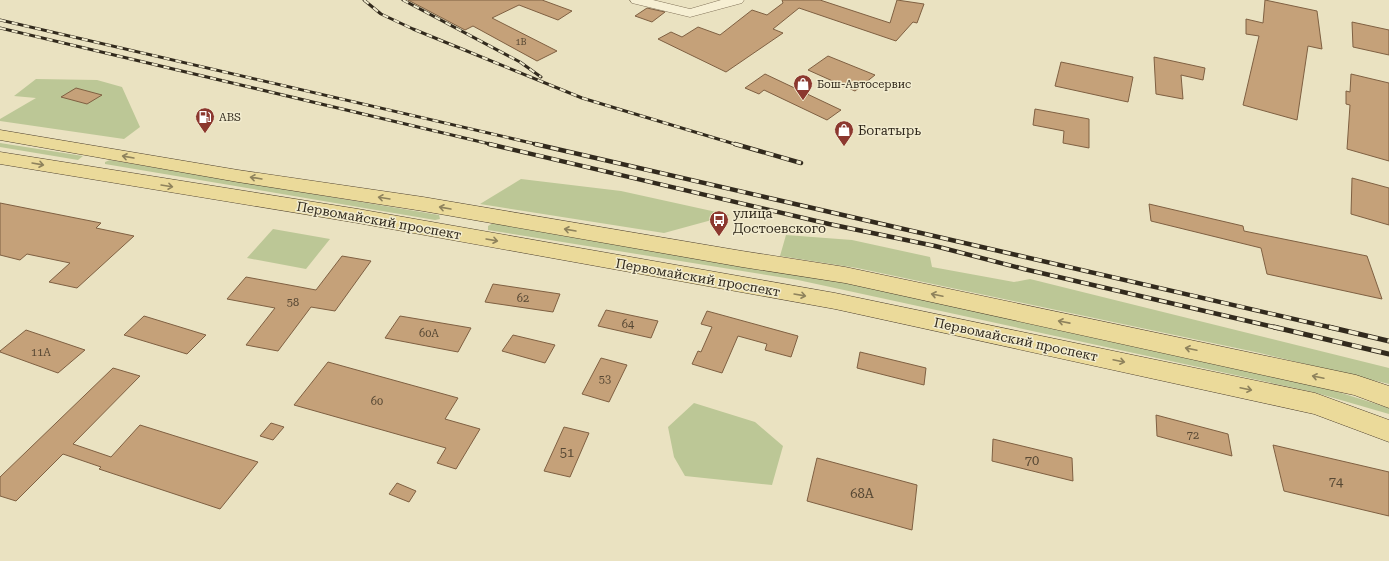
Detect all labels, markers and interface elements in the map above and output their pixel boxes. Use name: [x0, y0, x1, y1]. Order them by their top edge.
house number: 1В: [515, 37, 527, 47]
shop icon: Бош-Автосервис: [792, 73, 814, 101]
place label: Бош-Автосервис: [817, 78, 911, 91]
fuel station icon: ABS: [194, 106, 216, 134]
place label: ABS: [219, 111, 241, 124]
shop icon: Богатырь: [833, 119, 855, 147]
place label: Богатырь: [858, 123, 921, 138]
one-way arrow: [121, 153, 134, 161]
one-way arrow: [32, 161, 45, 169]
one-way arrow: [250, 174, 263, 182]
one-way arrow: [160, 182, 173, 190]
one-way arrow: [378, 194, 391, 202]
street label: Первомайский проспект: [295, 199, 462, 242]
one-way arrow: [439, 203, 452, 211]
place label: улица Достоевского: [733, 206, 826, 236]
bus stop icon: улица Достоевского: [708, 209, 730, 237]
one-way arrow: [564, 226, 577, 234]
one-way arrow: [486, 236, 499, 244]
street label: Первомайский проспект: [614, 256, 781, 299]
one-way arrow: [793, 291, 806, 299]
one-way arrow: [930, 291, 943, 299]
house number: 62: [517, 292, 529, 305]
house number: 58: [287, 296, 299, 309]
street label: Первомайский проспект: [933, 315, 1099, 364]
house number: 64: [622, 318, 635, 331]
one-way arrow: [1058, 318, 1071, 326]
house number: 60А: [419, 327, 439, 340]
one-way arrow: [1185, 345, 1198, 353]
house number: 11А: [31, 346, 51, 359]
one-way arrow: [1112, 358, 1125, 366]
one-way arrow: [1312, 372, 1325, 380]
house number: 53: [599, 373, 611, 386]
one-way arrow: [1239, 385, 1252, 393]
house number: 60: [371, 395, 383, 408]
house number: 72: [1187, 429, 1199, 442]
house number: 51: [560, 445, 574, 460]
house number: 70: [1025, 453, 1039, 468]
house number: 74: [1329, 474, 1344, 489]
house number: 68А: [850, 486, 874, 501]

